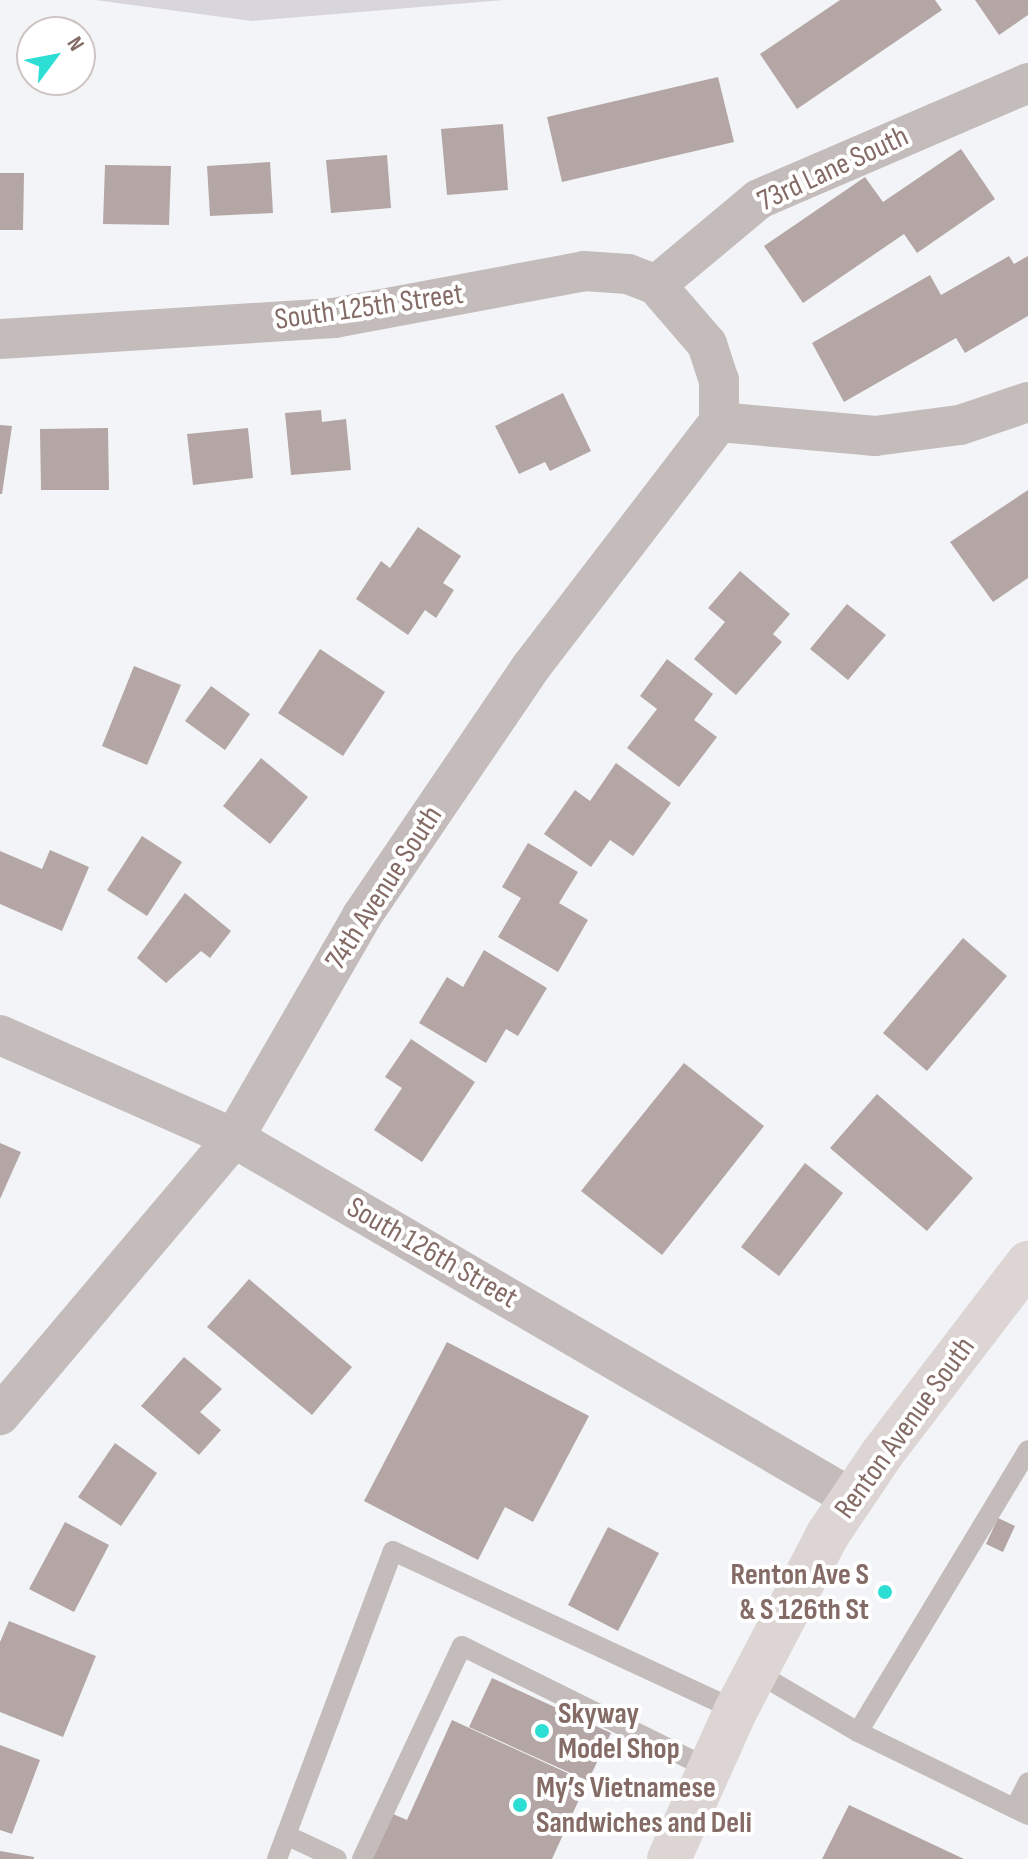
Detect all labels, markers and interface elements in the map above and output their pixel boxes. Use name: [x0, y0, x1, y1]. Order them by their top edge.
north arrow: [16, 16, 96, 96]
text: N: [61, 32, 90, 56]
street label: 73rd Lane South: [752, 118, 914, 220]
street label: South 125th Street: [272, 276, 466, 338]
street label: 74th Avenue South: [318, 799, 450, 977]
street label: South 126th Street: [340, 1190, 524, 1316]
street label: Renton Avenue South: [827, 1330, 983, 1526]
place label: Renton Ave S & S 126th St: [730, 1557, 869, 1628]
marker: Renton Ave S & S 126th St: [876, 1583, 894, 1601]
place label: Skyway Model Shop: [558, 1696, 680, 1766]
marker: Skyway Model Shop: [533, 1722, 551, 1740]
place label: My’s Vietnamese Sandwiches and Deli: [536, 1770, 752, 1840]
marker: My’s Vietnamese Sandwiches and Deli: [511, 1796, 529, 1814]

